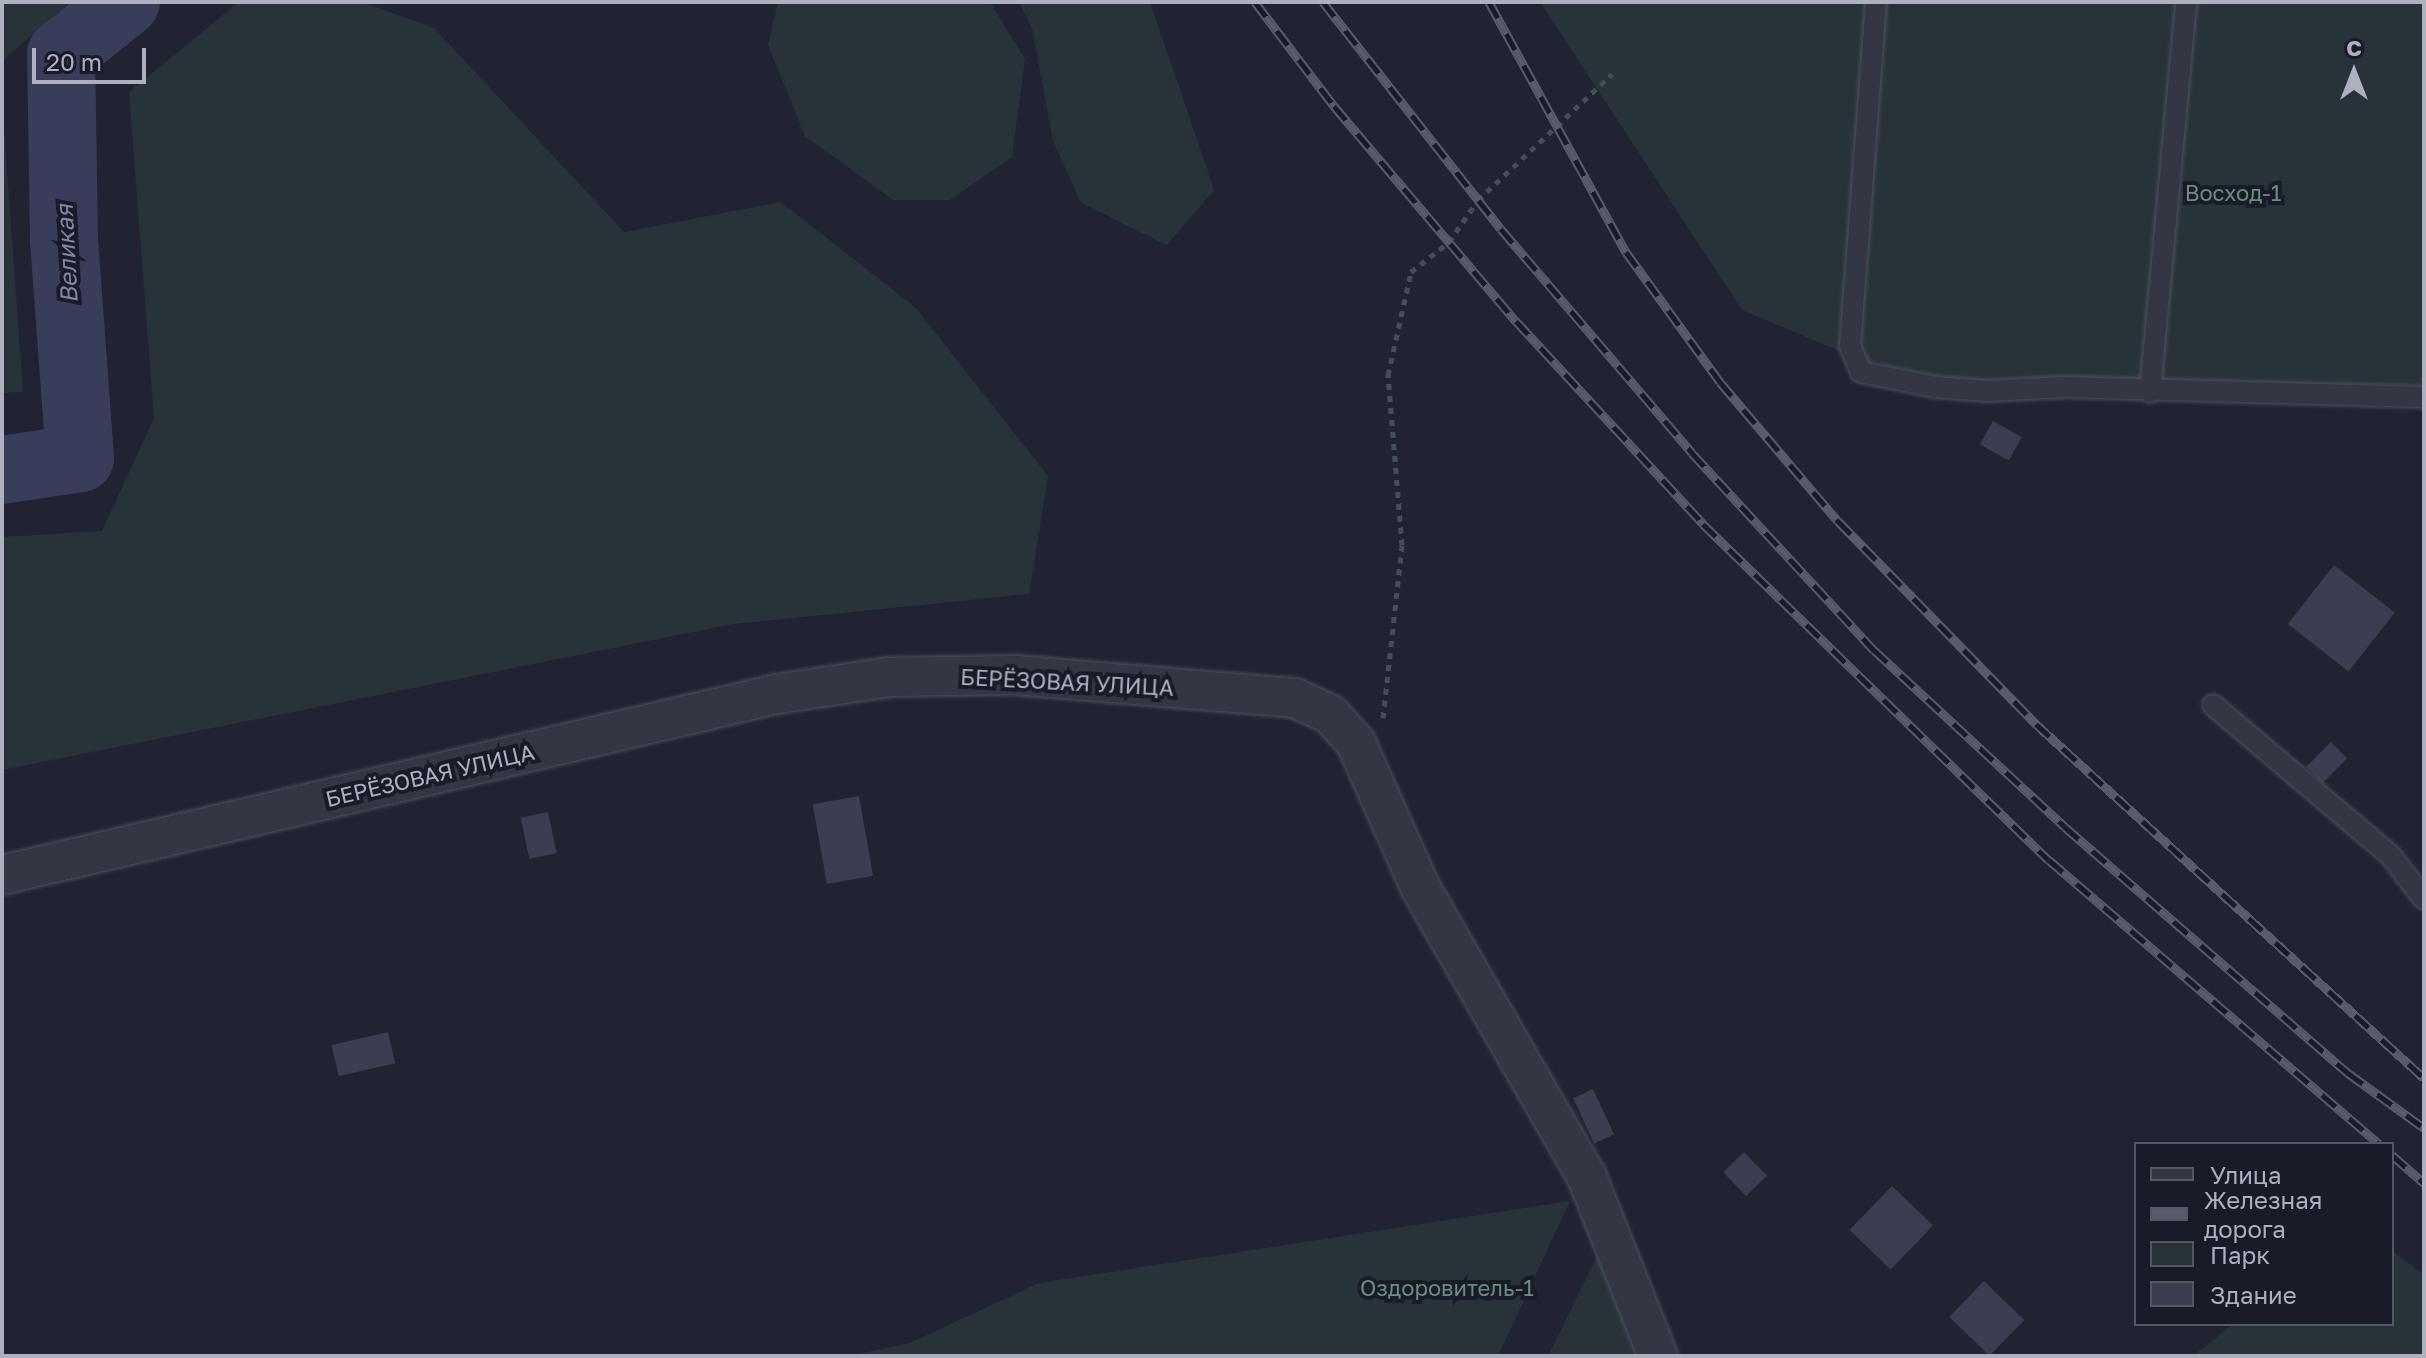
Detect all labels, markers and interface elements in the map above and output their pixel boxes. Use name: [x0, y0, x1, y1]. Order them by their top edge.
scale bar: [36, 32, 150, 82]
north arrow: [2314, 32, 2394, 112]
text: С: [2346, 34, 2362, 61]
text: 20 m: [46, 47, 102, 76]
park label: Восход-1: [2185, 180, 2281, 206]
water label: Великая: [49, 204, 83, 304]
street label: БЕРЁЗОВАЯ УЛИЦА: [960, 663, 1174, 701]
street label: БЕРЁЗОВАЯ УЛИЦА: [323, 738, 537, 812]
legend: [2134, 1142, 2394, 1326]
text: Улица: [2210, 1160, 2282, 1189]
text: Железная дорога: [2204, 1185, 2322, 1243]
text: Парк: [2210, 1240, 2270, 1269]
park label: Оздоровитель-1: [1360, 1275, 1534, 1301]
text: Здание: [2210, 1280, 2297, 1309]

